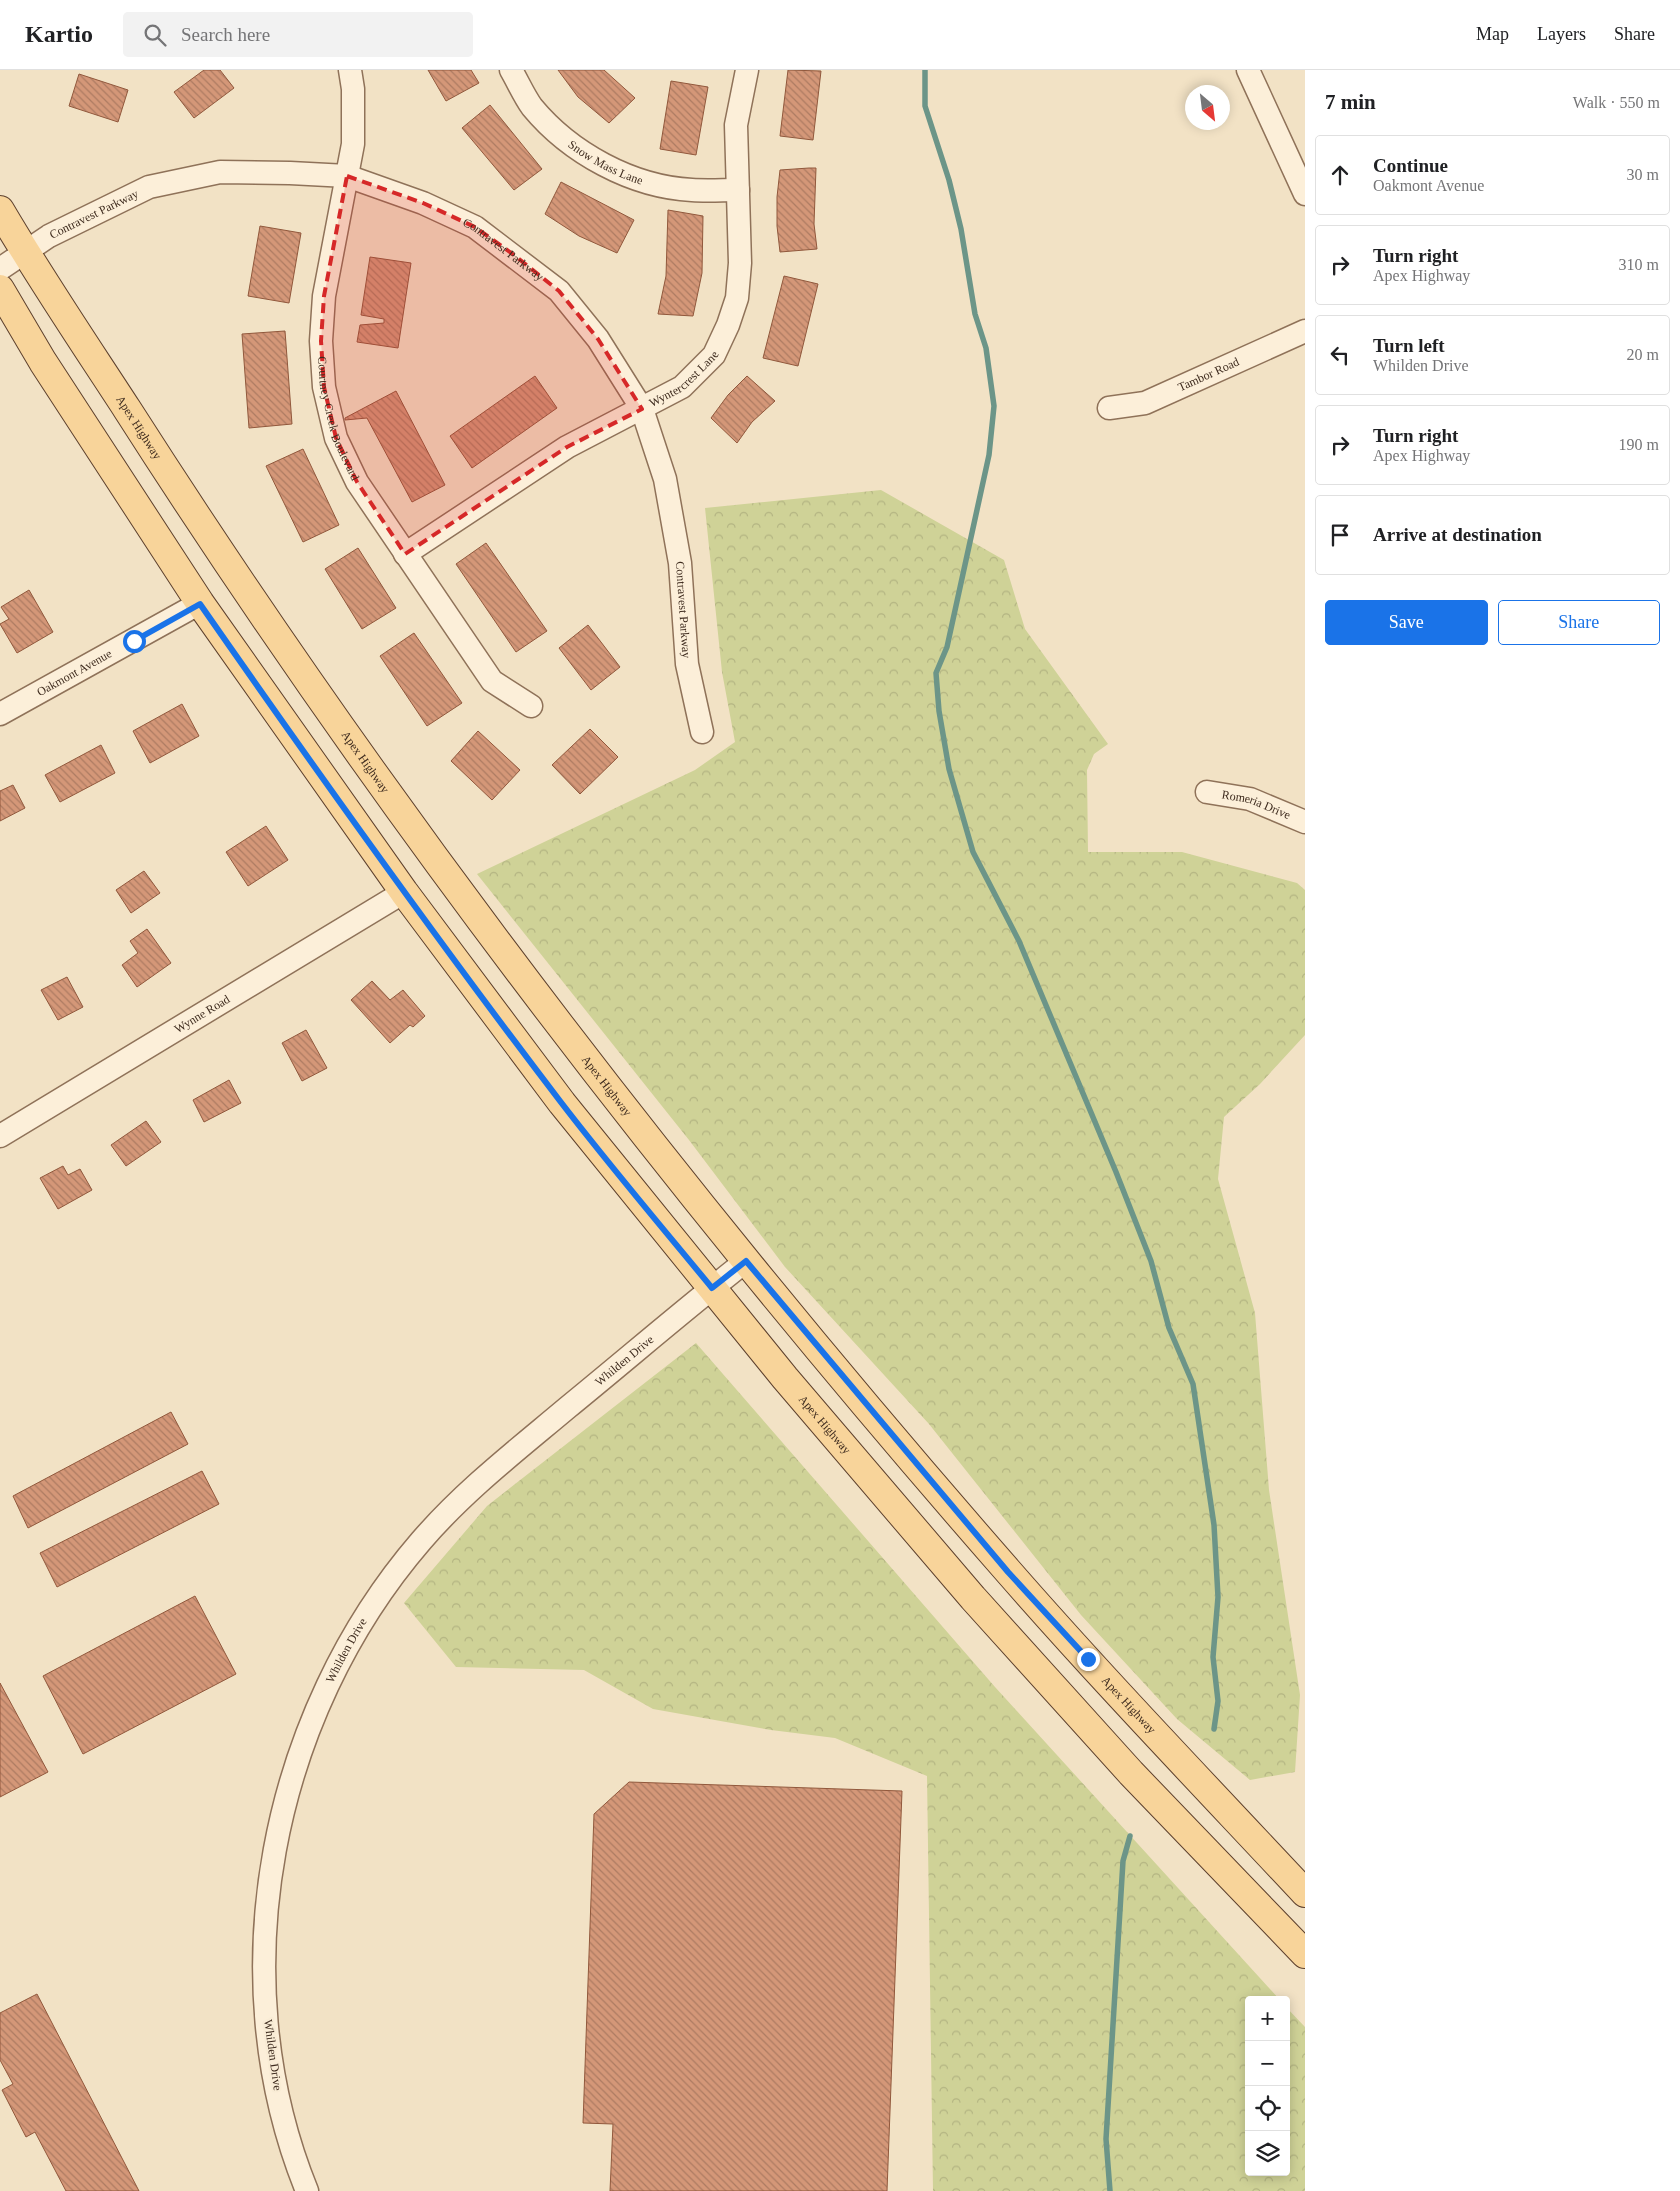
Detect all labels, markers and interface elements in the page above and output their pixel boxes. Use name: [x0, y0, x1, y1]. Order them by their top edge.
search box: [123, 12, 473, 57]
text: Kartio: [25, 21, 93, 47]
icon: search: [141, 21, 169, 49]
text: Search here: [181, 24, 270, 45]
text: Map: [1476, 24, 1509, 44]
text: Layers: [1537, 24, 1586, 44]
text: Share: [1614, 24, 1655, 44]
north arrow: [1185, 85, 1230, 130]
text: 7 min: [1325, 90, 1376, 114]
text: Walk · 550 m: [1573, 94, 1660, 111]
street label: Snow Mass Lane: [565, 137, 645, 188]
text: Continue: [1373, 155, 1448, 176]
icon: ahead: [1326, 161, 1354, 189]
text: 30 m: [1627, 166, 1659, 183]
text: Oakmont Avenue: [1373, 177, 1484, 194]
street label: Contravest Parkway: [47, 186, 140, 242]
street label: Contravest Parkway: [461, 215, 546, 284]
text: Turn right: [1373, 245, 1458, 266]
icon: right: [1326, 251, 1354, 279]
text: 310 m: [1619, 256, 1659, 273]
text: Apex Highway: [1373, 267, 1470, 284]
text: Turn left: [1373, 335, 1445, 356]
icon: left: [1326, 341, 1354, 369]
text: 20 m: [1627, 346, 1659, 363]
street label: Wyntercrest Lane: [647, 349, 722, 410]
street label: Tambor Road: [1176, 355, 1241, 394]
street label: Courtney Creek Boulevard: [315, 356, 362, 483]
text: Whilden Drive: [1373, 357, 1469, 374]
street label: Apex Highway: [113, 393, 165, 462]
text: Turn right: [1373, 425, 1458, 446]
icon: right: [1326, 431, 1354, 459]
text: 190 m: [1619, 436, 1659, 453]
text: Apex Highway: [1373, 447, 1470, 464]
icon: arrive: [1326, 521, 1354, 549]
text: Arrive at destination: [1373, 524, 1542, 545]
street label: Contravest Parkway: [673, 561, 694, 659]
button: Save: [1325, 600, 1488, 645]
button: Share: [1498, 600, 1660, 645]
route start: [123, 630, 146, 653]
street label: Oakmont Avenue: [34, 646, 114, 699]
street label: Apex Highway: [339, 728, 392, 796]
street label: Romeria Drive: [1221, 788, 1293, 822]
street label: Wynne Road: [172, 992, 232, 1036]
street label: Apex Highway: [579, 1053, 635, 1119]
street label: Whilden Drive: [592, 1332, 656, 1389]
street label: Apex Highway: [796, 1392, 854, 1457]
street label: Whilden Drive: [323, 1615, 370, 1685]
route end: [1077, 1648, 1100, 1671]
street label: Apex Highway: [1099, 1673, 1159, 1736]
map controls: [1245, 1996, 1290, 2176]
button: +: [1245, 1996, 1290, 2041]
street label: Whilden Drive: [261, 2019, 285, 2091]
button: −: [1245, 2041, 1290, 2086]
button: locate: [1245, 2086, 1290, 2131]
button: layers: [1245, 2131, 1290, 2176]

